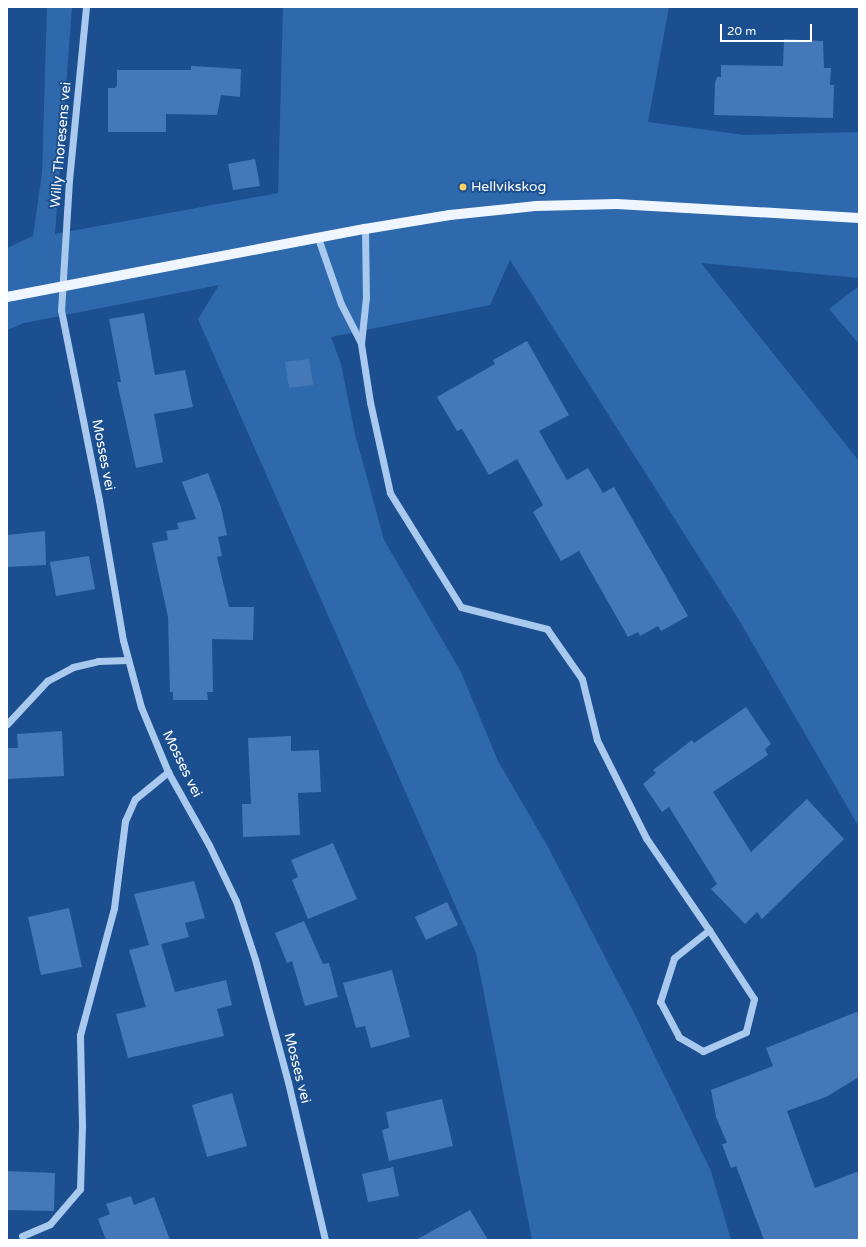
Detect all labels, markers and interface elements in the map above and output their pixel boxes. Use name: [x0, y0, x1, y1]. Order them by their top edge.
scale bar: [722, 16, 814, 42]
text: 20 m: [727, 24, 756, 38]
street label: Willy Thoresens vei: [47, 81, 75, 209]
place label: Hellvikskog: [471, 179, 546, 195]
marker: Hellvikskog: [458, 182, 468, 192]
street label: Mosses vei: [88, 418, 118, 492]
street label: Mosses vei: [159, 728, 205, 800]
street label: Mosses vei: [280, 1031, 314, 1105]

